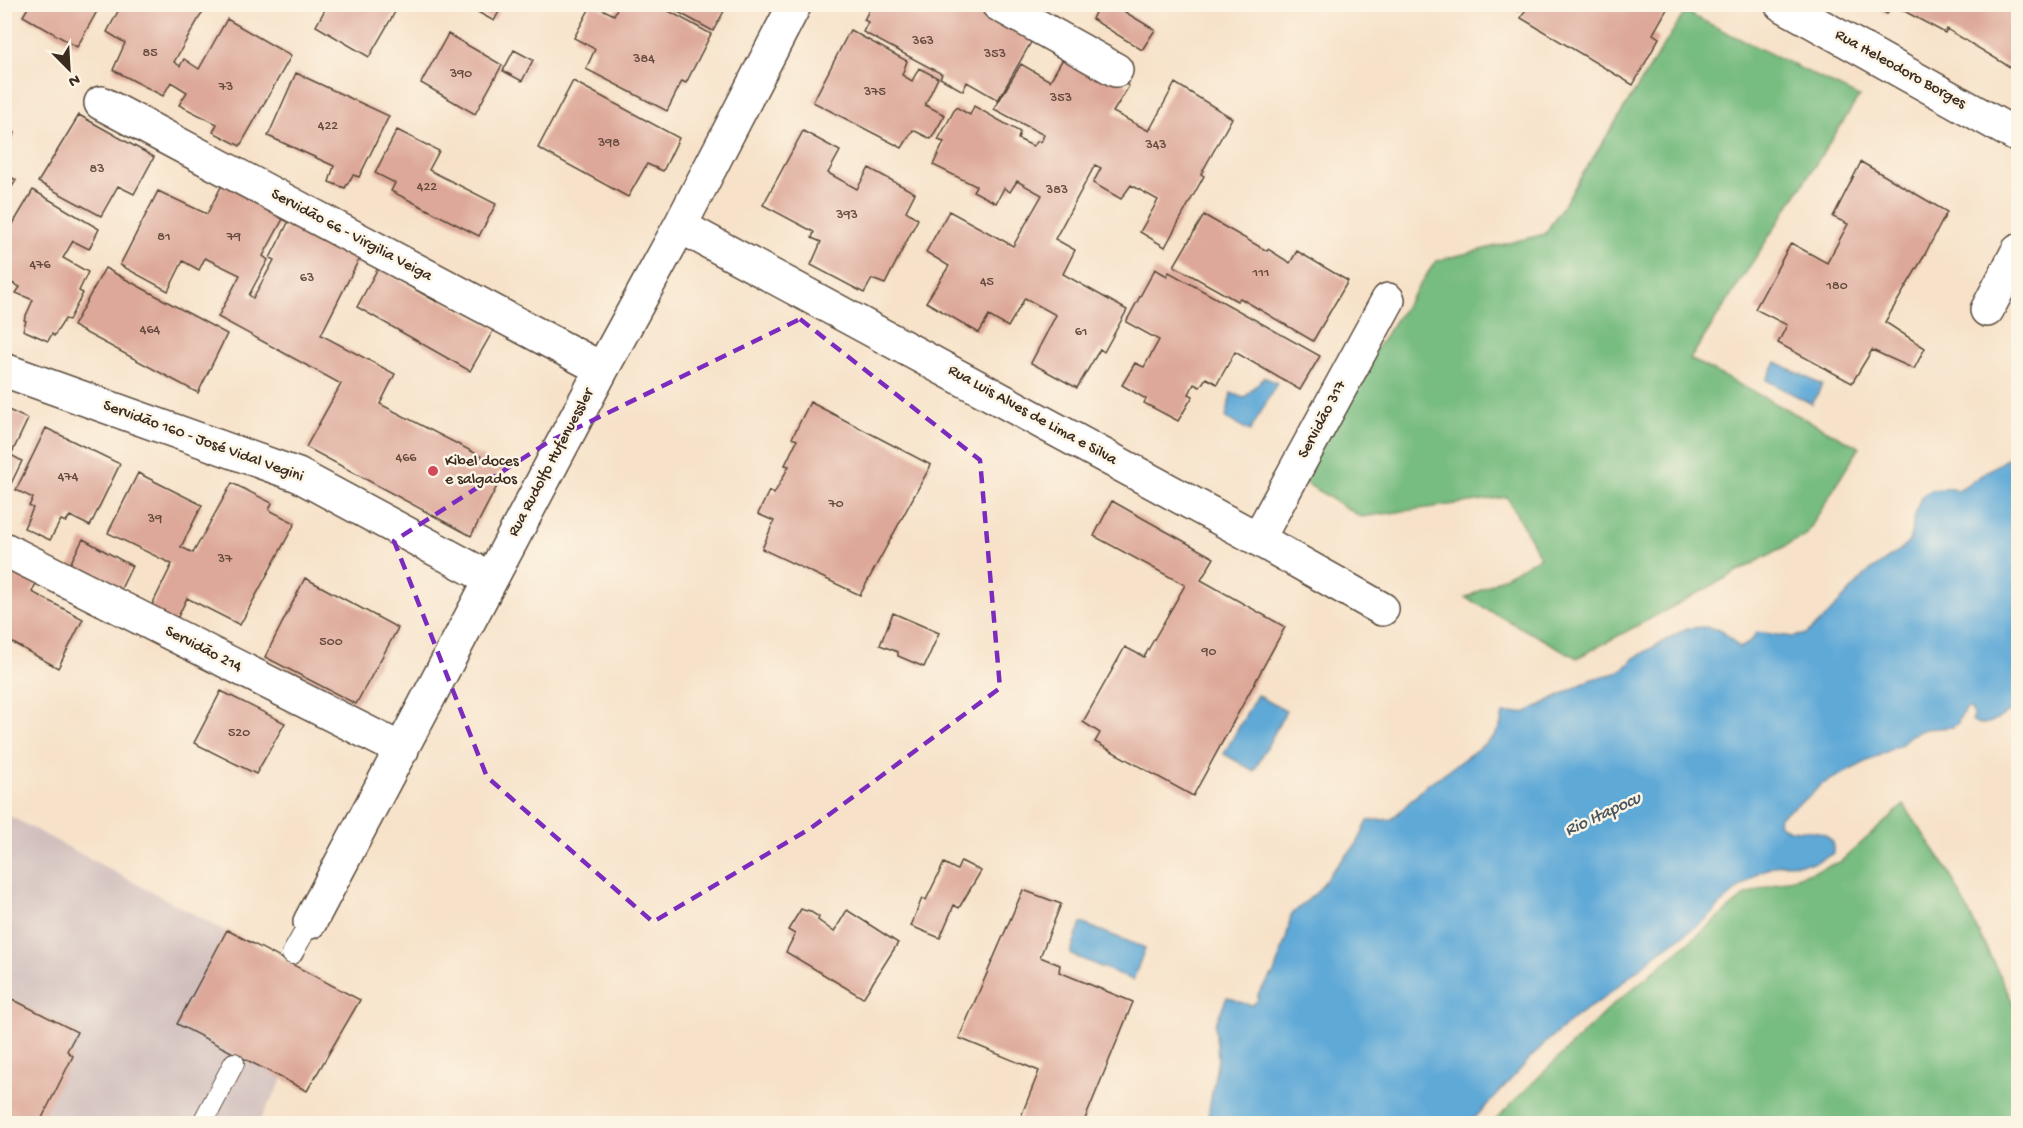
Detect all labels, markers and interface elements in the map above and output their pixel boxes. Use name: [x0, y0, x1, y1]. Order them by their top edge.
street label: Rua Heleodoro Borges: [1831, 26, 1970, 114]
house number: 363: [911, 33, 934, 50]
north arrow: [39, 39, 99, 99]
house number: 85: [142, 45, 158, 62]
house number: 353: [983, 46, 1006, 63]
house number: 384: [632, 51, 655, 68]
house number: 390: [449, 66, 472, 83]
text: N: [65, 69, 82, 91]
house number: 73: [218, 79, 233, 96]
house number: 375: [863, 84, 886, 101]
house number: 353: [1049, 90, 1072, 107]
house number: 422: [318, 118, 338, 135]
house number: 398: [597, 135, 620, 152]
house number: 343: [1144, 137, 1167, 154]
house number: 83: [90, 161, 104, 178]
house number: 422: [417, 179, 437, 196]
house number: 383: [1045, 182, 1068, 199]
street label: Servidão 66 - Virgilia Veiga: [267, 185, 436, 287]
house number: 393: [835, 207, 858, 224]
house number: 81: [157, 229, 171, 246]
house number: 79: [226, 229, 241, 246]
house number: 476: [30, 257, 51, 274]
house number: 111: [1252, 265, 1269, 282]
house number: 63: [300, 270, 314, 287]
house number: 45: [980, 274, 994, 291]
house number: 180: [1825, 278, 1848, 295]
house number: 464: [140, 322, 161, 339]
house number: 61: [1075, 324, 1087, 341]
street label: Rua Luis Alves de Lima e Silva: [944, 362, 1121, 471]
street label: Servidão 317: [1295, 377, 1352, 462]
street label: Rua Rudolfo Hufenuessler: [505, 385, 600, 540]
street label: Servidão 160 - José Vidal Vegini: [100, 397, 306, 487]
house number: 466: [396, 450, 417, 467]
place label: Kibel doces e salgados: [445, 453, 520, 490]
marker: Kibel doces e salgados: [426, 464, 440, 478]
house number: 474: [58, 469, 79, 486]
house number: 70: [827, 496, 844, 513]
house number: 39: [147, 511, 162, 528]
house number: 37: [217, 551, 233, 568]
street label: Servidão 214: [161, 622, 245, 678]
house number: 500: [319, 634, 343, 651]
house number: 90: [1201, 644, 1217, 661]
house number: 520: [228, 725, 250, 742]
water label: Rio Itapocu: [1562, 788, 1646, 842]

